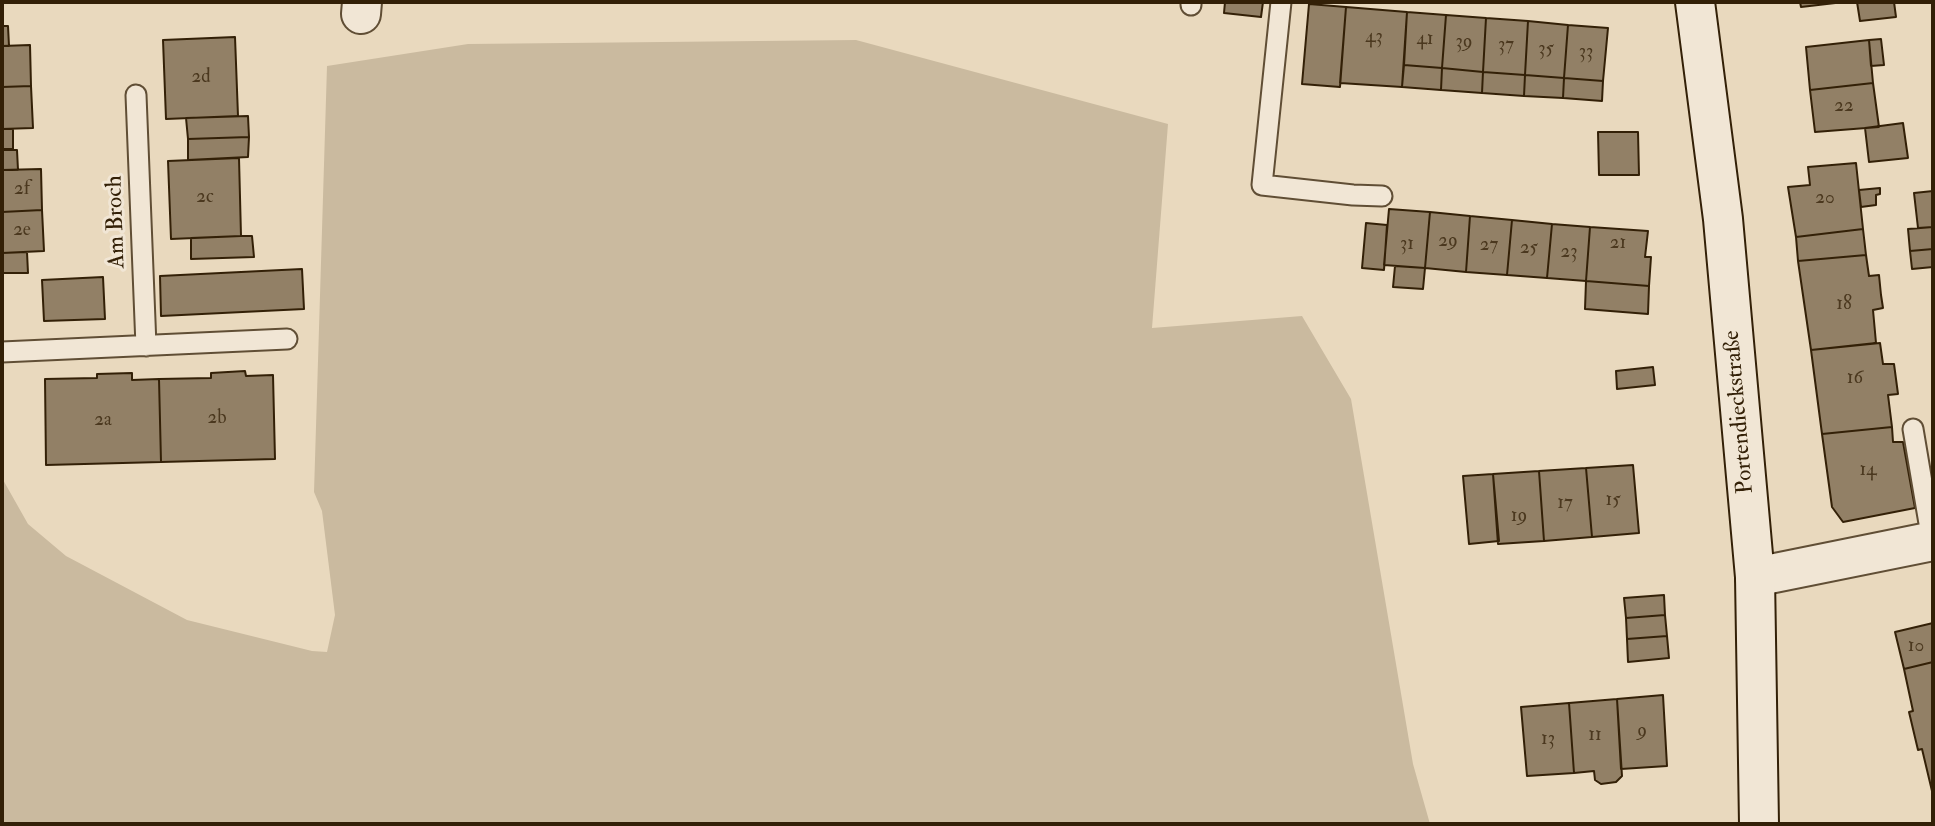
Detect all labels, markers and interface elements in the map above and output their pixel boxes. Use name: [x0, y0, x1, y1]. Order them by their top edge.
house number: 43: [1365, 27, 1383, 49]
house number: 41: [1416, 29, 1434, 51]
house number: 39: [1455, 32, 1473, 54]
house number: 37: [1498, 35, 1514, 57]
house number: 35: [1538, 39, 1554, 61]
house number: 33: [1579, 42, 1593, 64]
house number: 2d: [192, 67, 210, 89]
house number: 22: [1834, 96, 1854, 118]
street label: Am Broch: [102, 175, 132, 269]
house number: 2f: [14, 179, 30, 201]
house number: 2c: [196, 187, 214, 209]
house number: 20: [1815, 188, 1835, 210]
house number: 2e: [13, 220, 31, 242]
house number: 29: [1438, 231, 1458, 253]
house number: 21: [1610, 233, 1626, 255]
house number: 31: [1400, 234, 1414, 256]
house number: 27: [1480, 235, 1498, 257]
house number: 25: [1520, 238, 1538, 260]
house number: 23: [1561, 242, 1577, 264]
house number: 18: [1836, 294, 1852, 316]
street label: Portendieckstraße: [1719, 329, 1761, 495]
house number: 16: [1847, 368, 1863, 390]
house number: 2b: [208, 408, 226, 430]
house number: 2a: [94, 410, 112, 432]
house number: 14: [1859, 460, 1877, 482]
house number: 15: [1605, 490, 1621, 512]
house number: 17: [1557, 493, 1573, 515]
house number: 19: [1511, 506, 1527, 528]
house number: 10: [1908, 636, 1924, 658]
house number: 9: [1637, 721, 1647, 743]
house number: 11: [1588, 725, 1602, 747]
house number: 13: [1541, 729, 1555, 751]

